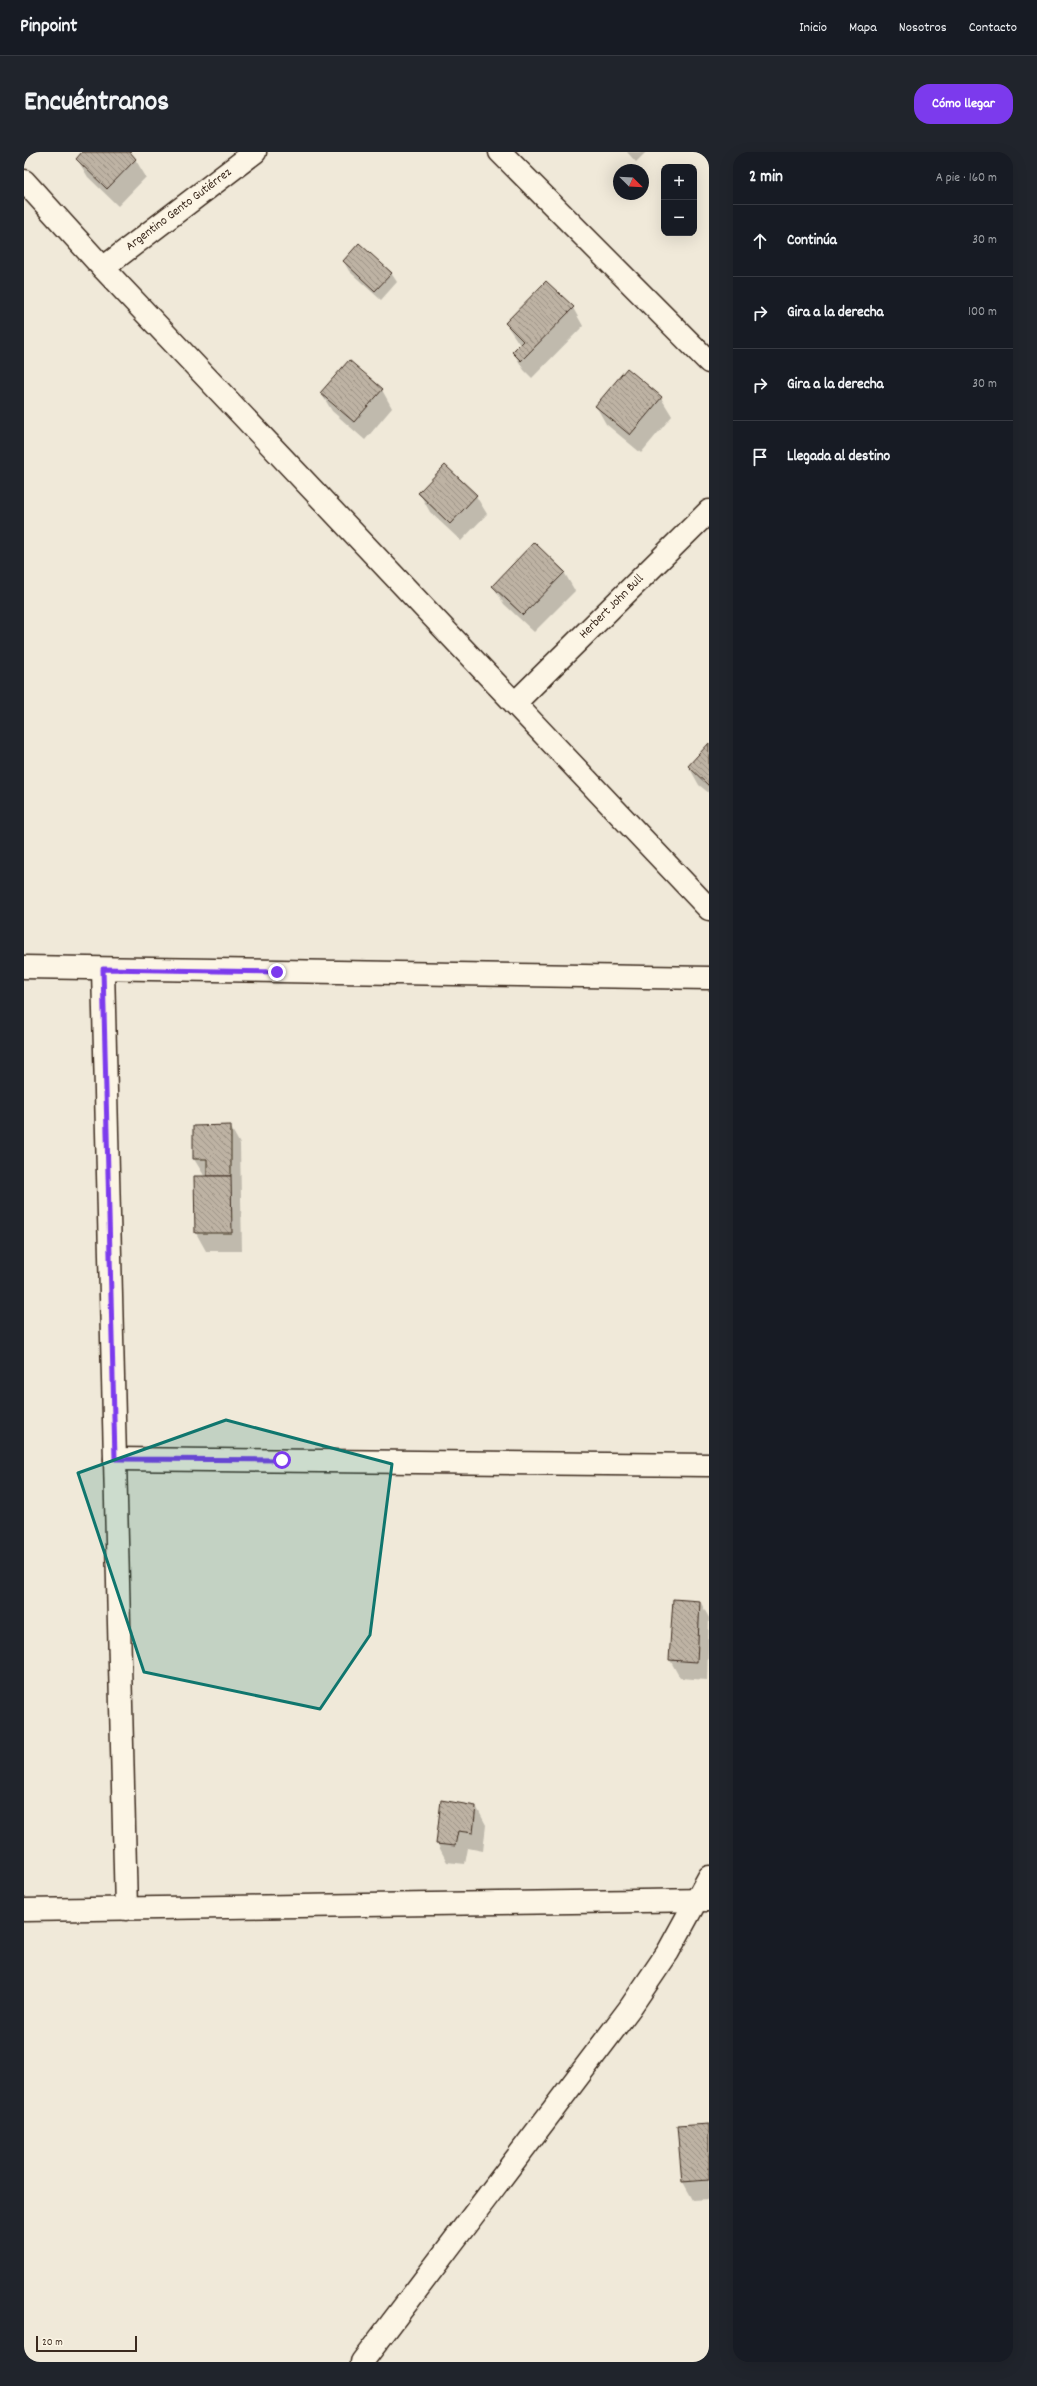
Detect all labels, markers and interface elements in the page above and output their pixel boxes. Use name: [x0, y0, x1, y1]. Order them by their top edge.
text: Pinpoint: [20, 14, 77, 41]
text: Inicio: [799, 18, 827, 38]
text: Mapa: [849, 18, 877, 38]
text: Nosotros: [899, 18, 947, 38]
text: Contacto: [969, 18, 1017, 38]
text: Encuéntranos: [24, 84, 169, 124]
button: Cómo llegar: [914, 84, 1013, 124]
street label: Argentino Gento Gutiérrez: [122, 164, 236, 256]
north arrow: [613, 164, 649, 200]
map controls: [661, 164, 697, 236]
button: +: [661, 164, 697, 200]
text: 2 min: [749, 166, 783, 190]
text: A pie · 160 m: [936, 169, 997, 188]
button: −: [661, 200, 697, 236]
icon: ahead: [749, 230, 771, 252]
text: Continúa: [787, 230, 837, 252]
text: 30 m: [972, 231, 997, 250]
icon: right: [749, 302, 771, 324]
text: Gira a la derecha: [787, 302, 884, 324]
text: 100 m: [968, 303, 997, 322]
icon: right: [749, 374, 771, 396]
text: Gira a la derecha: [787, 374, 884, 396]
text: 30 m: [972, 375, 997, 394]
icon: arrive: [749, 446, 771, 468]
text: Llegada al destino: [787, 446, 890, 468]
street label: Herbert John Bull: [575, 570, 649, 644]
route end: [268, 963, 286, 981]
route start: [273, 1451, 291, 1469]
scale bar: [36, 2334, 137, 2353]
text: 20 m: [42, 2335, 63, 2351]

